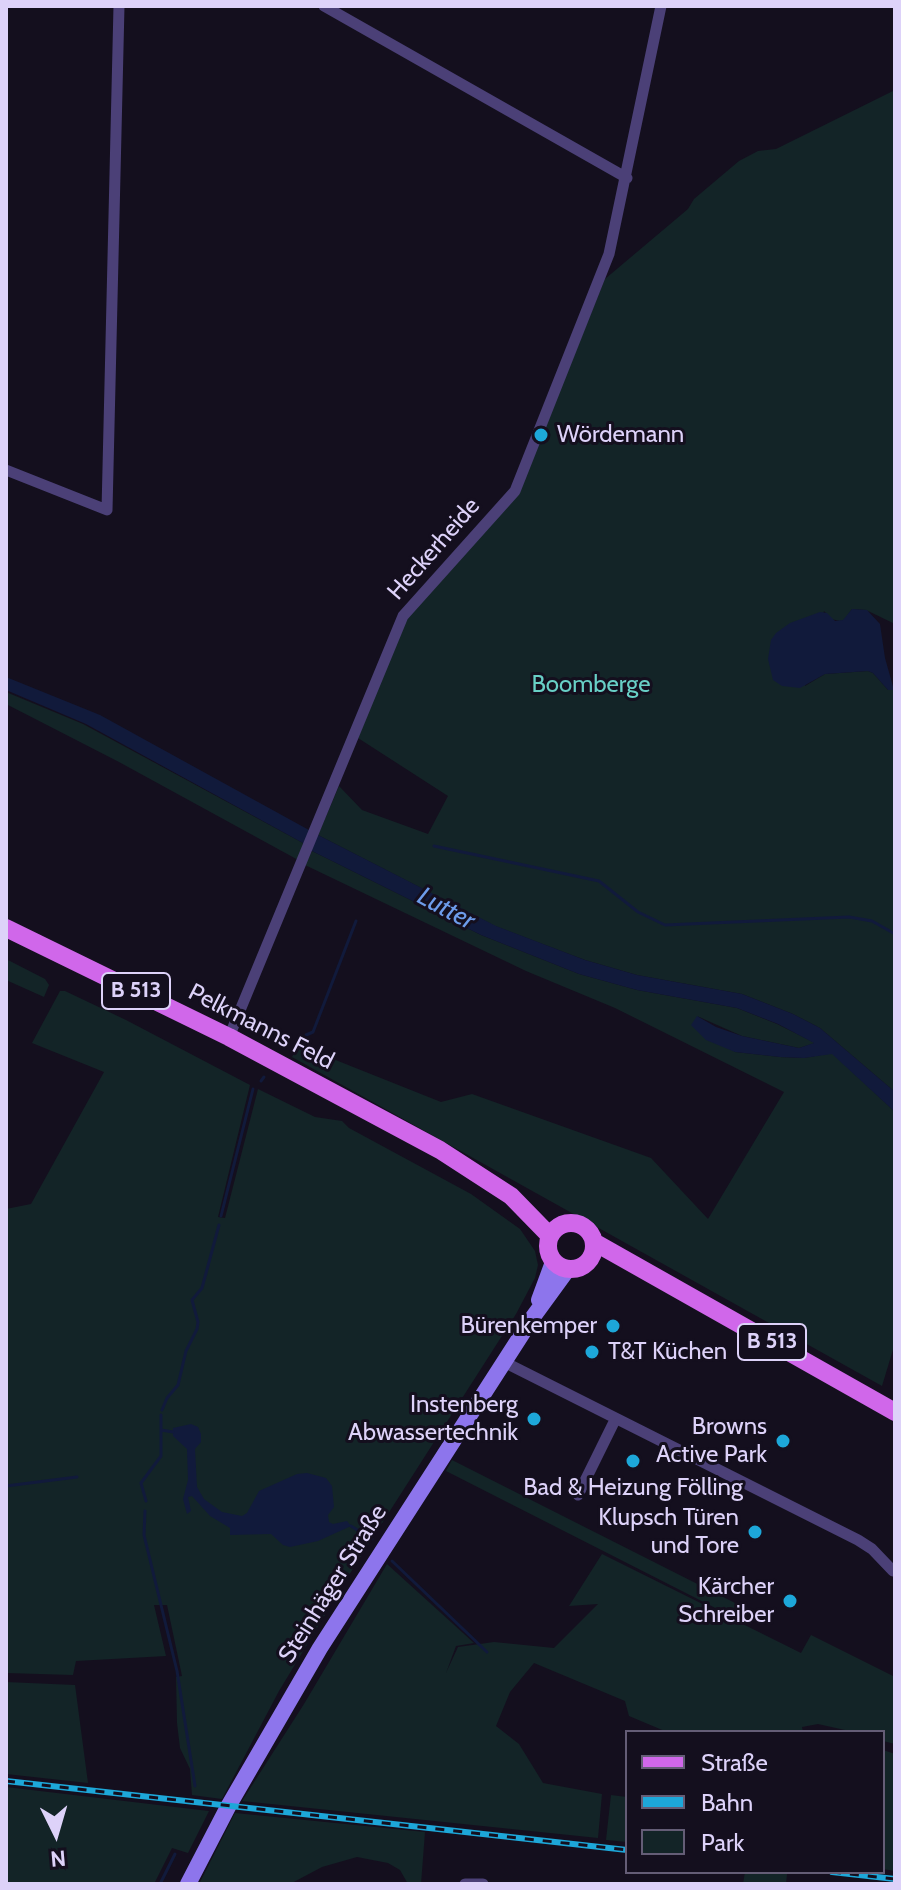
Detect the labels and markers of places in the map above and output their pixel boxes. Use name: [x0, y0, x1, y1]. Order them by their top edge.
place label: Wördemann: [557, 421, 684, 449]
marker: Wördemann: [532, 426, 550, 444]
place label: Bürenkemper: [460, 1312, 597, 1340]
marker: Bürenkemper: [604, 1317, 622, 1335]
place label: T&T Küchen: [608, 1338, 727, 1366]
marker: T&T Küchen: [583, 1343, 601, 1361]
place label: Instenberg Abwassertechnik: [348, 1391, 518, 1447]
marker: Instenberg Abwassertechnik: [525, 1410, 543, 1428]
place label: Browns Active Park: [656, 1413, 767, 1469]
marker: Browns Active Park: [774, 1432, 792, 1450]
marker: Bad & Heizung Fölling: [624, 1452, 642, 1470]
place label: Bad & Heizung Fölling: [523, 1474, 743, 1502]
place label: Klupsch Türen und Tore: [598, 1504, 739, 1560]
marker: Klupsch Türen und Tore: [746, 1523, 764, 1541]
place label: Kärcher Schreiber: [678, 1573, 774, 1629]
marker: Kärcher Schreiber: [781, 1592, 799, 1610]

